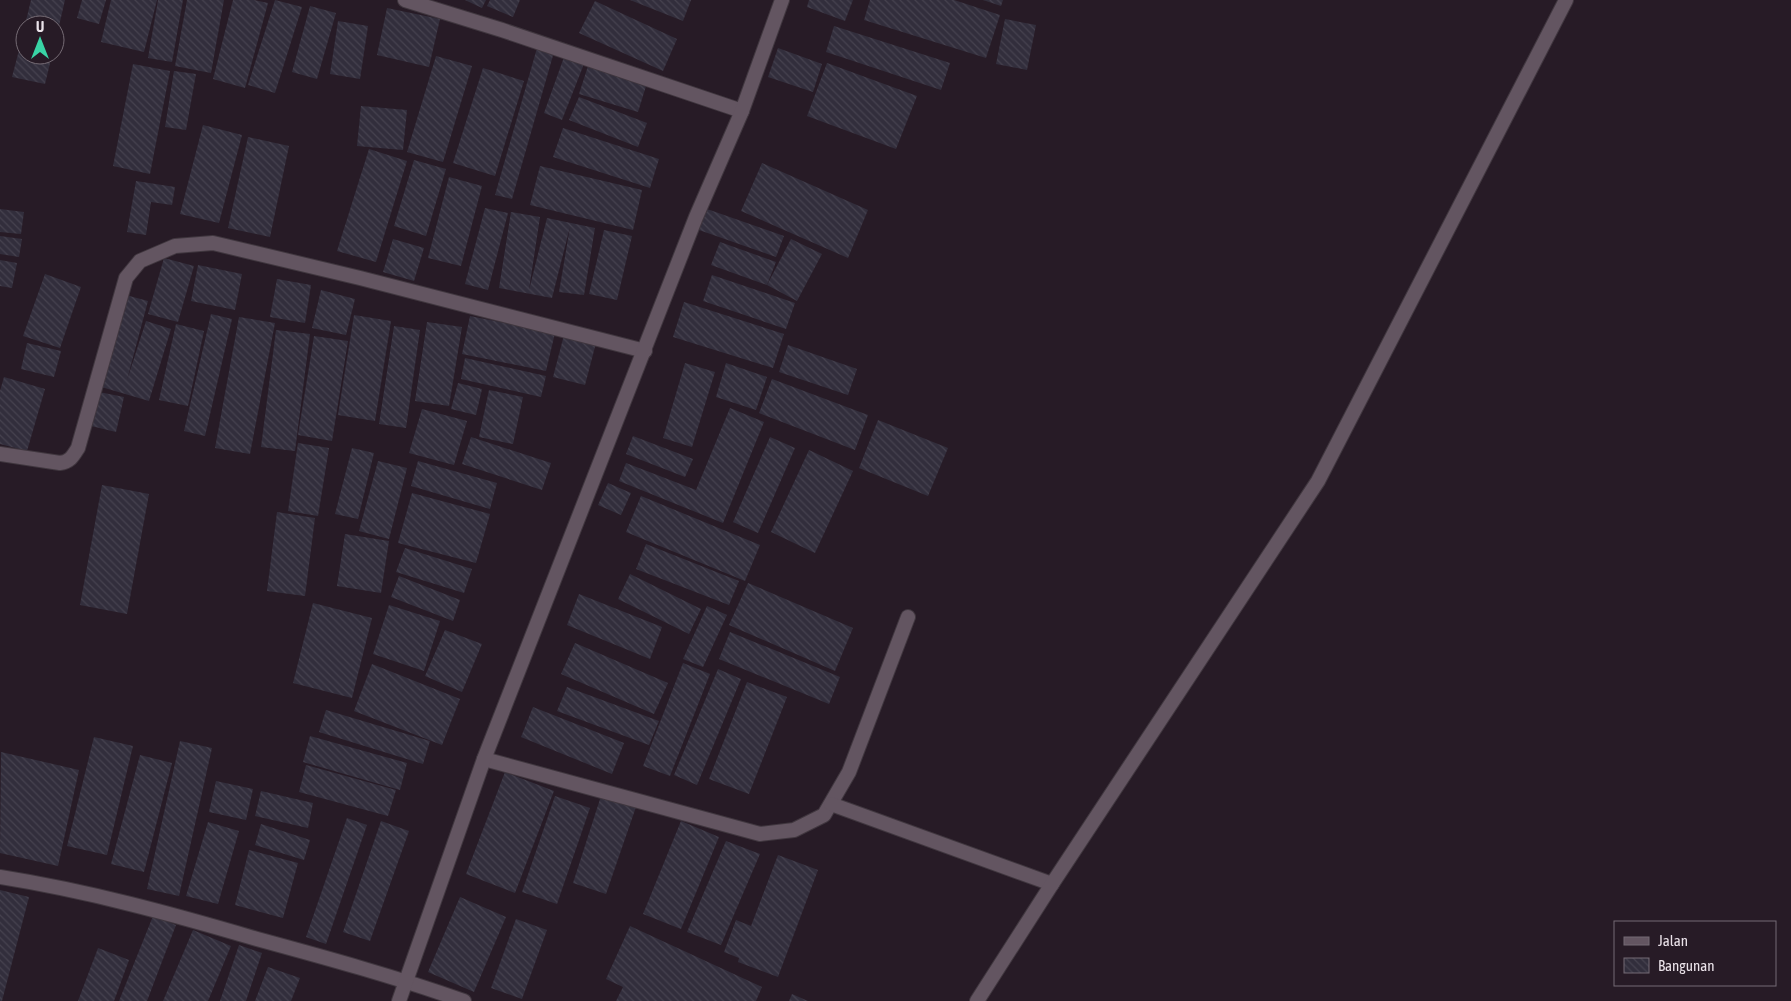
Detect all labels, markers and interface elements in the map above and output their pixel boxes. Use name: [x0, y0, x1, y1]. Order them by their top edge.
north arrow: [15, 15, 65, 65]
text: U: [36, 19, 44, 35]
legend: [1614, 921, 1776, 986]
text: Jalan: [1658, 932, 1688, 949]
text: Bangunan: [1658, 957, 1715, 974]

